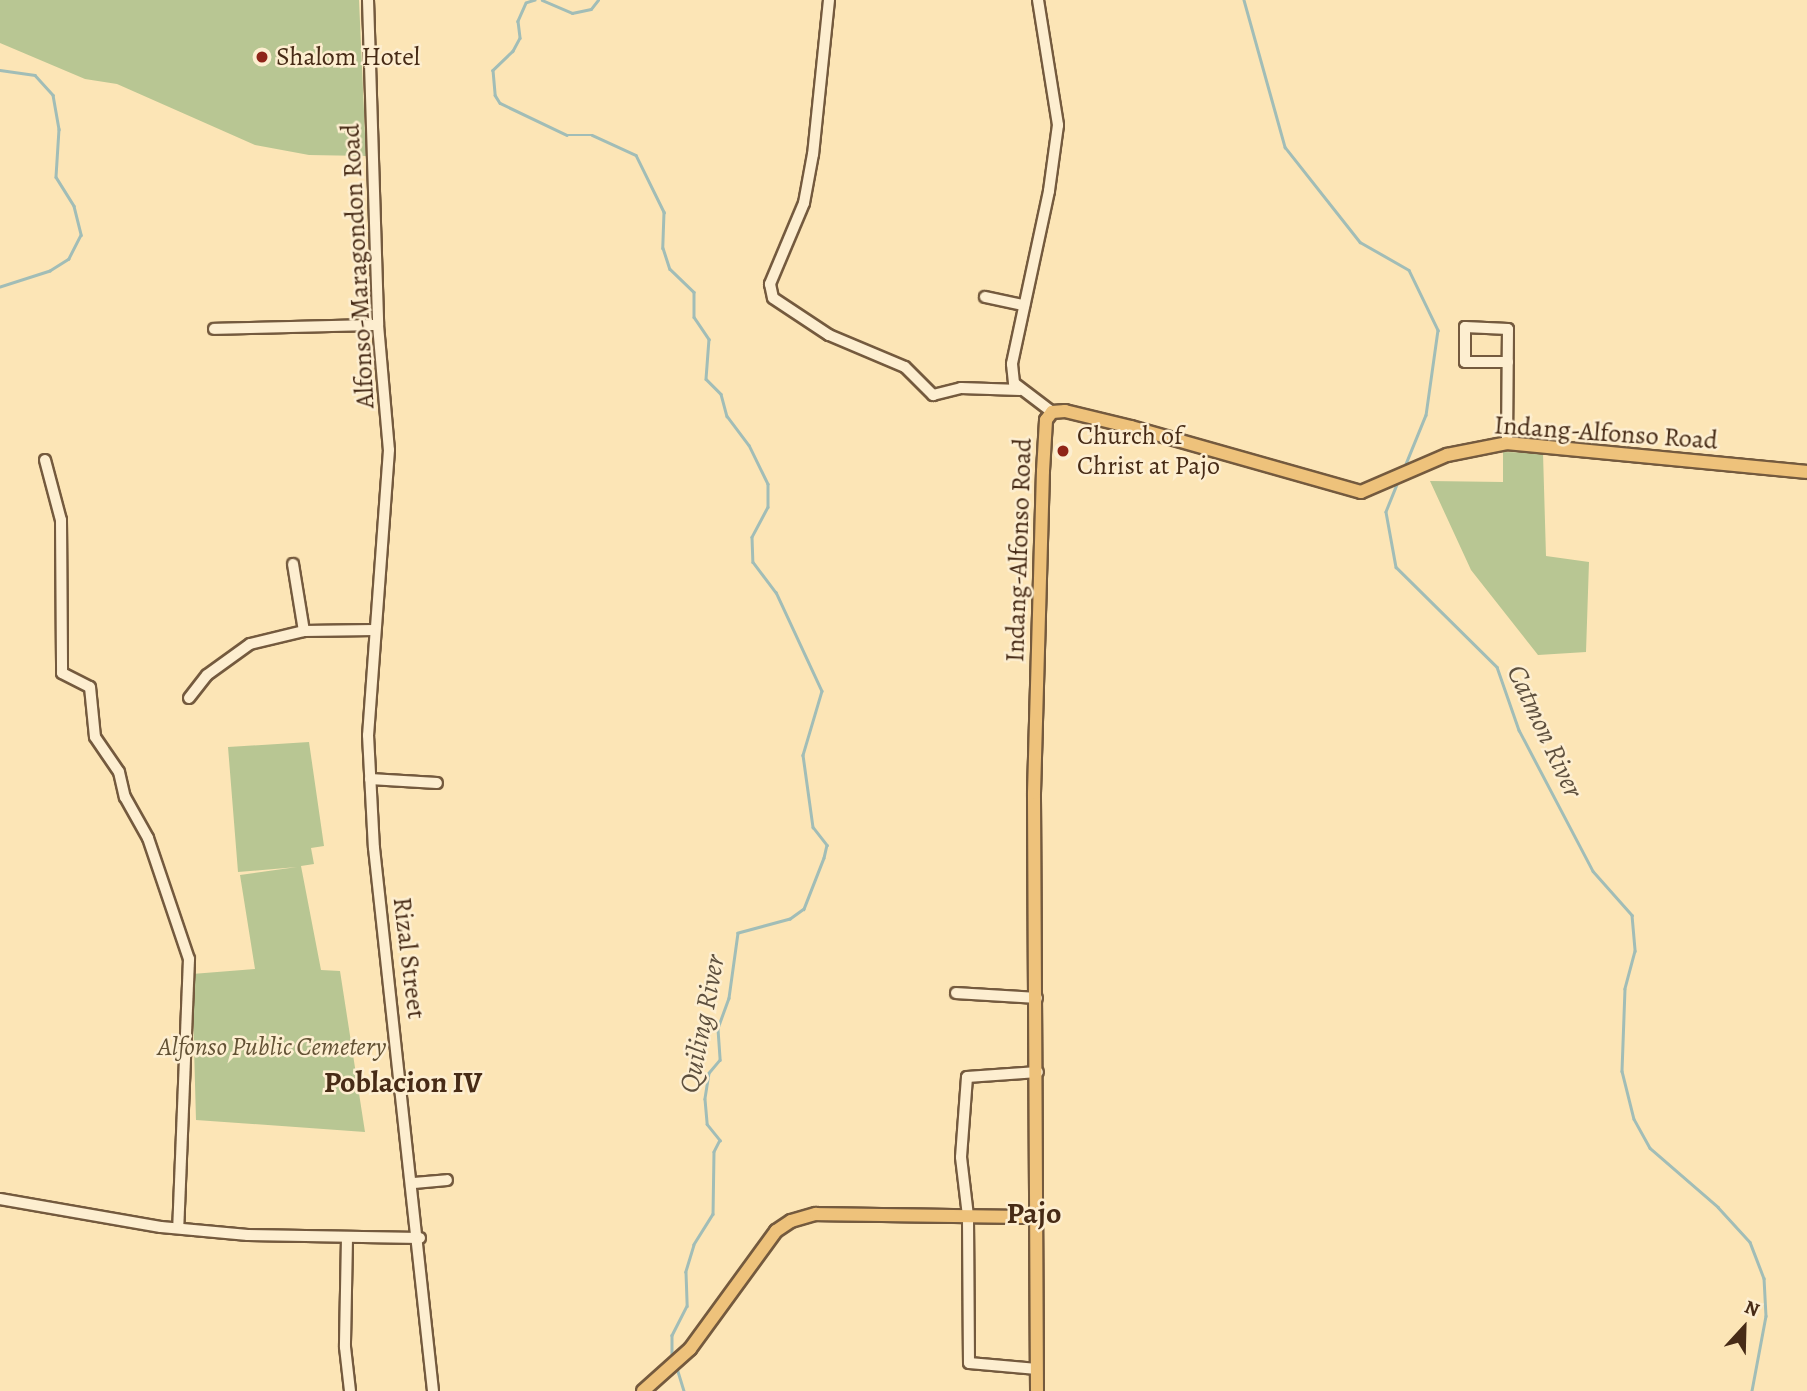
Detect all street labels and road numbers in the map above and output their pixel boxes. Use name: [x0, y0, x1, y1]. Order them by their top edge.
street label: Alfonso-Maragondon Road: [335, 123, 381, 409]
street label: Indang-Alfonso Road: [1493, 410, 1719, 456]
street label: Indang-Alfonso Road: [999, 437, 1039, 663]
street label: Rizal Street: [386, 895, 432, 1021]

